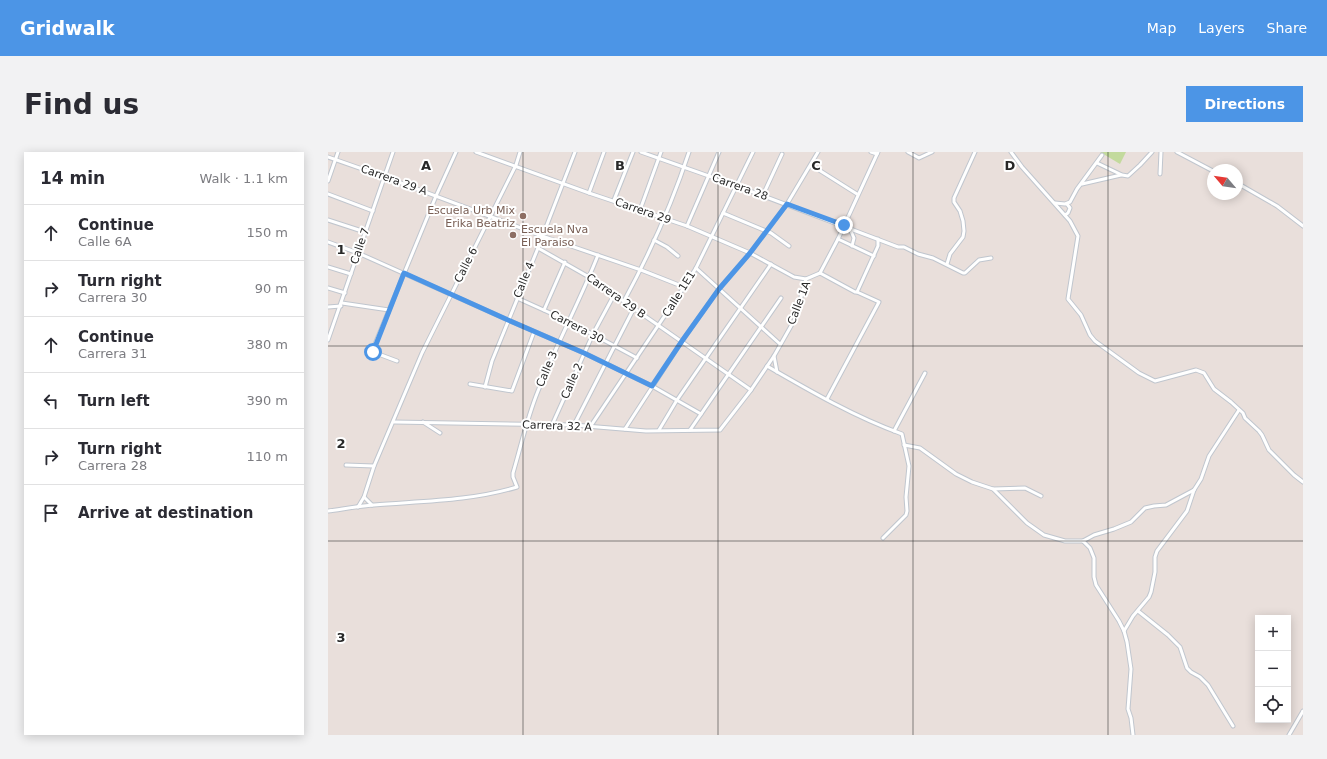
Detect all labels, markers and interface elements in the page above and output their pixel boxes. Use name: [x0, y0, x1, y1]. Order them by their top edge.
text: Gridwalk: [20, 17, 115, 39]
text: Map: [1147, 20, 1176, 36]
text: Layers: [1198, 20, 1245, 36]
text: Share: [1267, 20, 1307, 36]
button: Directions: [1186, 86, 1303, 122]
text: Find us: [24, 88, 139, 121]
text: B: [615, 158, 625, 173]
text: C: [811, 158, 821, 173]
text: D: [1005, 158, 1016, 173]
street label: Carrera 29 A: [359, 162, 429, 198]
north arrow: [1207, 164, 1243, 200]
text: 14 min: [40, 168, 105, 188]
text: Walk · 1.1 km: [199, 171, 288, 186]
street label: Carrera 28: [710, 171, 770, 203]
street label: Carrera 29: [613, 195, 673, 227]
place label: Escuela Urb Mix Erika Beatriz: [427, 204, 515, 230]
marker: Escuela Urb Mix Erika Beatriz: [518, 211, 528, 221]
text: Continue: [78, 216, 154, 234]
route end: [835, 216, 853, 234]
icon: ahead: [40, 222, 62, 244]
place label: Escuela Nva El Paraiso: [521, 223, 588, 249]
text: 150 m: [246, 225, 288, 240]
street label: Calle 7: [348, 226, 372, 266]
marker: Escuela Nva El Paraiso: [508, 230, 518, 240]
text: Calle 6A: [78, 234, 132, 249]
text: 1: [336, 242, 346, 257]
street label: Calle 6: [452, 245, 480, 285]
street label: Calle 4: [511, 260, 537, 300]
street label: Calle 1E1: [660, 269, 698, 319]
street label: Carrera 29 B: [584, 271, 648, 321]
text: Turn right: [78, 272, 162, 290]
icon: right: [40, 278, 62, 300]
street label: Calle 1A: [785, 279, 813, 326]
text: 90 m: [255, 281, 288, 296]
text: Carrera 30: [78, 290, 147, 305]
street label: Carrera 30: [548, 308, 606, 346]
text: Continue: [78, 328, 154, 346]
icon: ahead: [40, 334, 62, 356]
text: 380 m: [246, 337, 288, 352]
route start: [364, 343, 382, 361]
text: Carrera 31: [78, 346, 147, 361]
street label: Calle 3: [534, 349, 560, 389]
street label: Calle 2: [558, 361, 586, 401]
icon: left: [40, 390, 62, 412]
text: Turn left: [78, 392, 150, 410]
text: 390 m: [246, 393, 288, 408]
street label: Carrera 32 A: [522, 418, 592, 434]
text: 2: [336, 436, 346, 451]
text: Turn right: [78, 440, 162, 458]
icon: right: [40, 446, 62, 468]
text: 110 m: [246, 449, 288, 464]
text: Carrera 28: [78, 458, 147, 473]
icon: arrive: [40, 502, 62, 524]
text: Arrive at destination: [78, 504, 253, 522]
map controls: [1255, 615, 1291, 723]
button: +: [1255, 615, 1291, 651]
text: 3: [336, 630, 346, 645]
button: −: [1255, 651, 1291, 687]
button: locate: [1255, 687, 1291, 723]

